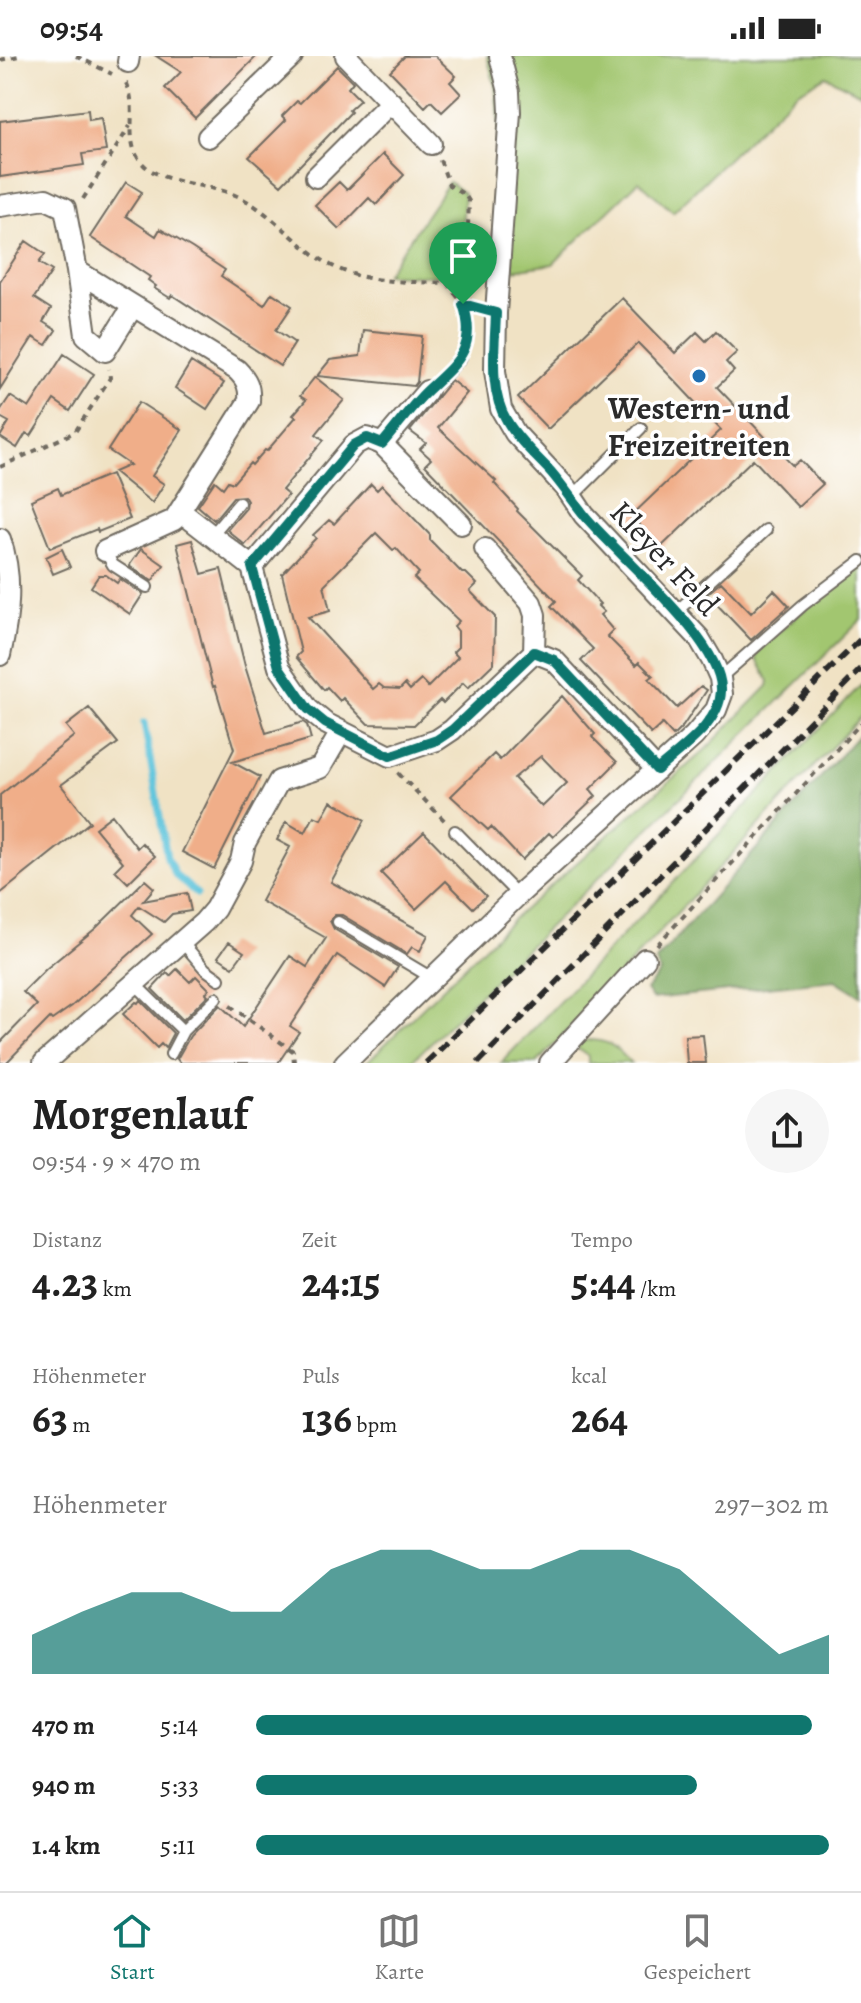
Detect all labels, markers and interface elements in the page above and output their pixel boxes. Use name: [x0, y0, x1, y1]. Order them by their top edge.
text: 09:54: [40, 8, 103, 48]
pin: [429, 222, 497, 304]
icon: arrive: [441, 234, 485, 278]
marker: Western- und Freizeitreiten: [690, 367, 708, 385]
place label: Western- und Freizeitreiten: [607, 386, 791, 467]
street label: Kleyer Feld: [600, 491, 730, 626]
text: Morgenlauf: [32, 1084, 248, 1144]
button: share: [745, 1089, 829, 1173]
text: 09:54 · 9 × 470 m: [32, 1144, 201, 1179]
text: Distanz: [32, 1225, 102, 1255]
text: Zeit: [302, 1225, 337, 1255]
text: Tempo: [571, 1225, 633, 1255]
text: 4.23: [32, 1255, 98, 1310]
text: 24:15: [302, 1255, 381, 1310]
text: 5:44: [571, 1255, 636, 1310]
text: km: [98, 1274, 132, 1304]
text: /km: [636, 1274, 676, 1304]
text: Höhenmeter: [32, 1361, 146, 1391]
text: Puls: [302, 1361, 340, 1391]
text: kcal: [571, 1361, 607, 1391]
text: 63: [32, 1391, 68, 1446]
text: 136: [302, 1391, 352, 1446]
text: 264: [571, 1391, 628, 1446]
text: m: [68, 1410, 91, 1440]
text: bpm: [352, 1410, 397, 1440]
text: Höhenmeter: [32, 1487, 167, 1522]
text: 297–302 m: [714, 1487, 829, 1522]
text: 470 m: [32, 1708, 95, 1743]
text: 5:14: [160, 1708, 198, 1743]
text: 940 m: [32, 1768, 96, 1803]
text: 5:33: [160, 1768, 199, 1803]
text: 1.4 km: [32, 1828, 100, 1863]
text: 5:11: [160, 1828, 195, 1863]
tab: Start: [110, 1909, 155, 1987]
tab: Karte: [375, 1909, 424, 1987]
tab: Gespeichert: [644, 1909, 751, 1987]

